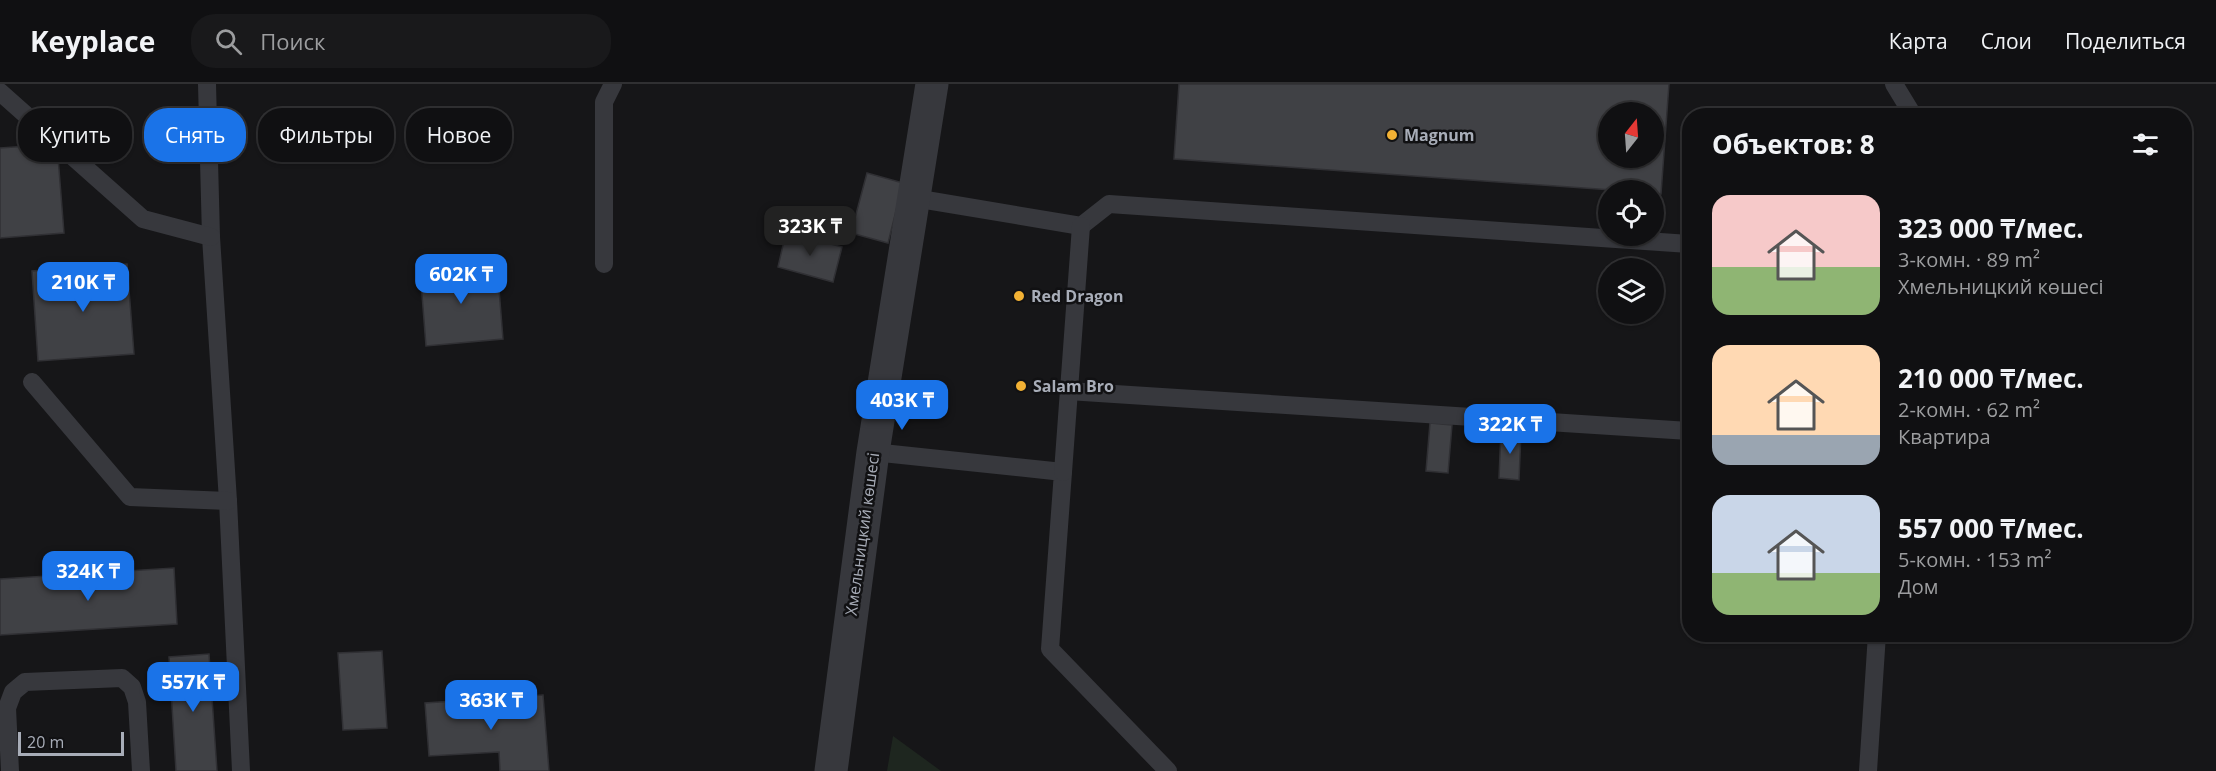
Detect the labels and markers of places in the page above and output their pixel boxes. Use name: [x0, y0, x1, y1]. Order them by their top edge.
place label: Magnum: [1404, 124, 1475, 146]
marker: Magnum: [1385, 128, 1399, 142]
pin: 323K ₸: [761, 206, 859, 257]
pin: 602K ₸: [412, 254, 510, 305]
pin: 210K ₸: [34, 262, 132, 313]
place label: Red Dragon: [1031, 285, 1124, 307]
marker: Red Dragon: [1012, 289, 1026, 303]
place label: Salam Bro: [1033, 375, 1114, 397]
marker: Salam Bro: [1014, 379, 1028, 393]
pin: 403K ₸: [853, 380, 951, 431]
pin: 322K ₸: [1461, 404, 1559, 455]
pin: 324K ₸: [39, 551, 137, 602]
pin: 557K ₸: [144, 662, 242, 713]
pin: 363K ₸: [442, 680, 540, 731]

